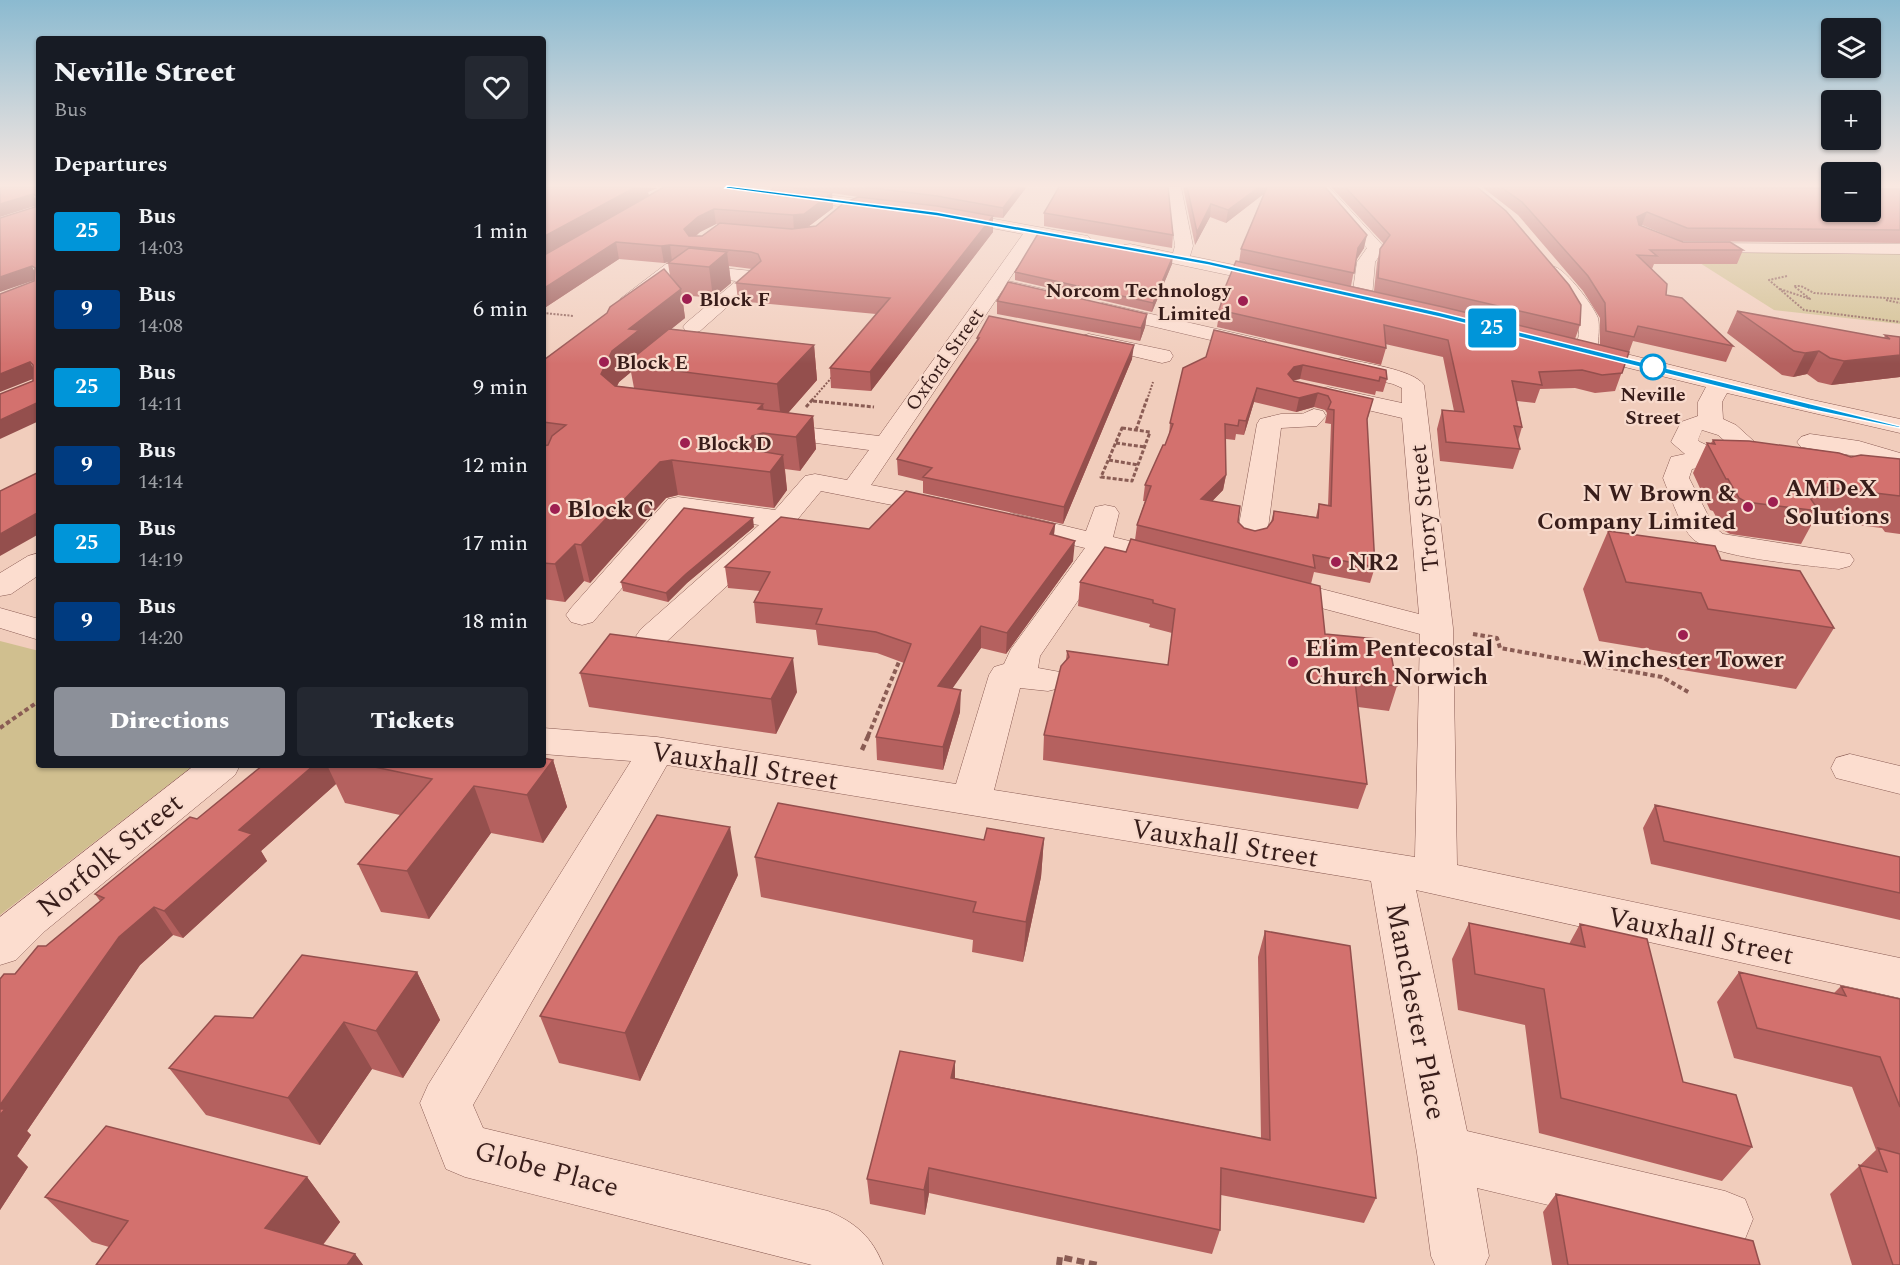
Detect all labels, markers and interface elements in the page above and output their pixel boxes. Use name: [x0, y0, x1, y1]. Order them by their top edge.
map controls: [1821, 18, 1881, 222]
button: layers: [1821, 18, 1881, 78]
text: Neville Street: [54, 51, 236, 94]
button: heart: [465, 56, 528, 119]
button: +: [1821, 90, 1881, 150]
text: Bus: [54, 95, 87, 125]
text: Departures: [54, 148, 168, 181]
button: −: [1821, 162, 1881, 222]
text: Bus: [138, 200, 176, 233]
text: 25: [75, 215, 99, 247]
text: 1 min: [473, 215, 528, 248]
text: 14:03: [138, 233, 183, 263]
place label: Norcom Technology Limited: [1046, 276, 1232, 329]
text: Bus: [138, 278, 176, 311]
place label: Block F: [699, 285, 770, 315]
marker: Block F: [680, 292, 694, 306]
text: 9: [81, 293, 93, 325]
text: 6 min: [473, 293, 528, 326]
marker: Norcom Technology Limited: [1236, 294, 1250, 308]
street label: Oxford Street: [898, 302, 992, 417]
line badge: 25: [1465, 308, 1519, 348]
text: 14:08: [138, 311, 183, 341]
text: 25: [1480, 312, 1504, 344]
place label: Block E: [616, 348, 688, 378]
marker: Neville Street: [1640, 354, 1666, 380]
marker: Block E: [597, 355, 611, 369]
text: Bus: [138, 356, 176, 389]
text: 25: [75, 371, 99, 403]
text: 9 min: [473, 371, 528, 404]
place label: Neville Street: [1620, 380, 1686, 433]
text: 14:11: [138, 389, 183, 419]
place label: Block D: [697, 429, 771, 459]
text: Bus: [138, 434, 176, 467]
marker: Block D: [678, 436, 692, 450]
street label: Trory Street: [1400, 442, 1450, 573]
text: 9: [81, 449, 93, 481]
text: 12 min: [462, 449, 528, 482]
text: 14:14: [138, 467, 183, 497]
place label: AMDeX Solutions: [1785, 471, 1890, 535]
place label: N W Brown & Company Limited: [1537, 476, 1737, 540]
place label: Block C: [567, 492, 654, 528]
marker: AMDeX Solutions: [1766, 495, 1780, 509]
marker: N W Brown & Company Limited: [1741, 500, 1755, 514]
marker: Block C: [548, 502, 562, 516]
text: Bus: [138, 512, 176, 545]
text: 25: [75, 527, 99, 559]
text: 17 min: [462, 527, 528, 560]
text: 14:19: [138, 545, 183, 575]
place label: NR2: [1348, 545, 1398, 581]
marker: NR2: [1329, 555, 1343, 569]
text: Bus: [138, 590, 176, 623]
text: 9: [81, 605, 93, 637]
text: 18 min: [462, 605, 528, 638]
text: 14:20: [138, 623, 183, 653]
marker: Winchester Tower: [1676, 628, 1690, 642]
place label: Elim Pentecostal Church Norwich: [1305, 631, 1493, 695]
place label: Winchester Tower: [1582, 642, 1785, 678]
marker: Elim Pentecostal Church Norwich: [1286, 655, 1300, 669]
button: Directions: [54, 687, 285, 756]
button: Tickets: [297, 687, 528, 756]
street label: Vauxhall Street: [648, 730, 842, 803]
street label: Norfolk Street: [27, 782, 193, 928]
street label: Vauxhall Street: [1128, 807, 1322, 880]
street label: Vauxhall Street: [1604, 896, 1798, 977]
street label: Manchester Place: [1373, 899, 1458, 1123]
street label: Globe Place: [470, 1130, 624, 1209]

